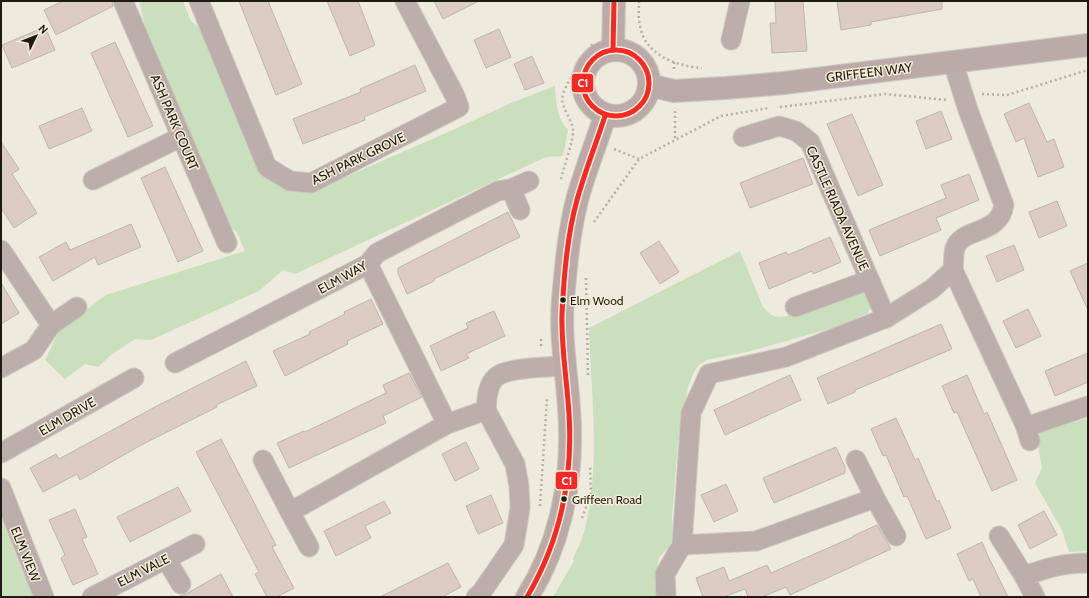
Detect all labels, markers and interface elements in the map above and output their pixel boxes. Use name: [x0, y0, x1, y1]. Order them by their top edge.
north arrow: [16, 16, 56, 56]
text: N: [36, 22, 51, 37]
street label: GRIFFEEN WAY: [825, 59, 913, 85]
street label: ASH PARK COURT: [148, 72, 202, 172]
line badge: C1: [571, 73, 594, 93]
text: C1: [578, 76, 588, 90]
street label: ASH PARK GROVE: [309, 128, 407, 188]
street label: CASTLE RIADA AVENUE: [803, 143, 873, 273]
street label: ELM WAY: [315, 257, 370, 297]
place label: Elm Wood: [570, 293, 623, 308]
marker: Elm Wood: [558, 295, 568, 305]
street label: ELM DRIVE: [36, 393, 98, 439]
line badge: C1: [555, 471, 578, 490]
text: C1: [562, 474, 572, 488]
place label: Griffeen Road: [572, 492, 642, 507]
marker: Griffeen Road: [559, 494, 569, 504]
street label: ELM VIEW: [8, 524, 45, 585]
street label: ELM VALE: [114, 550, 172, 590]

